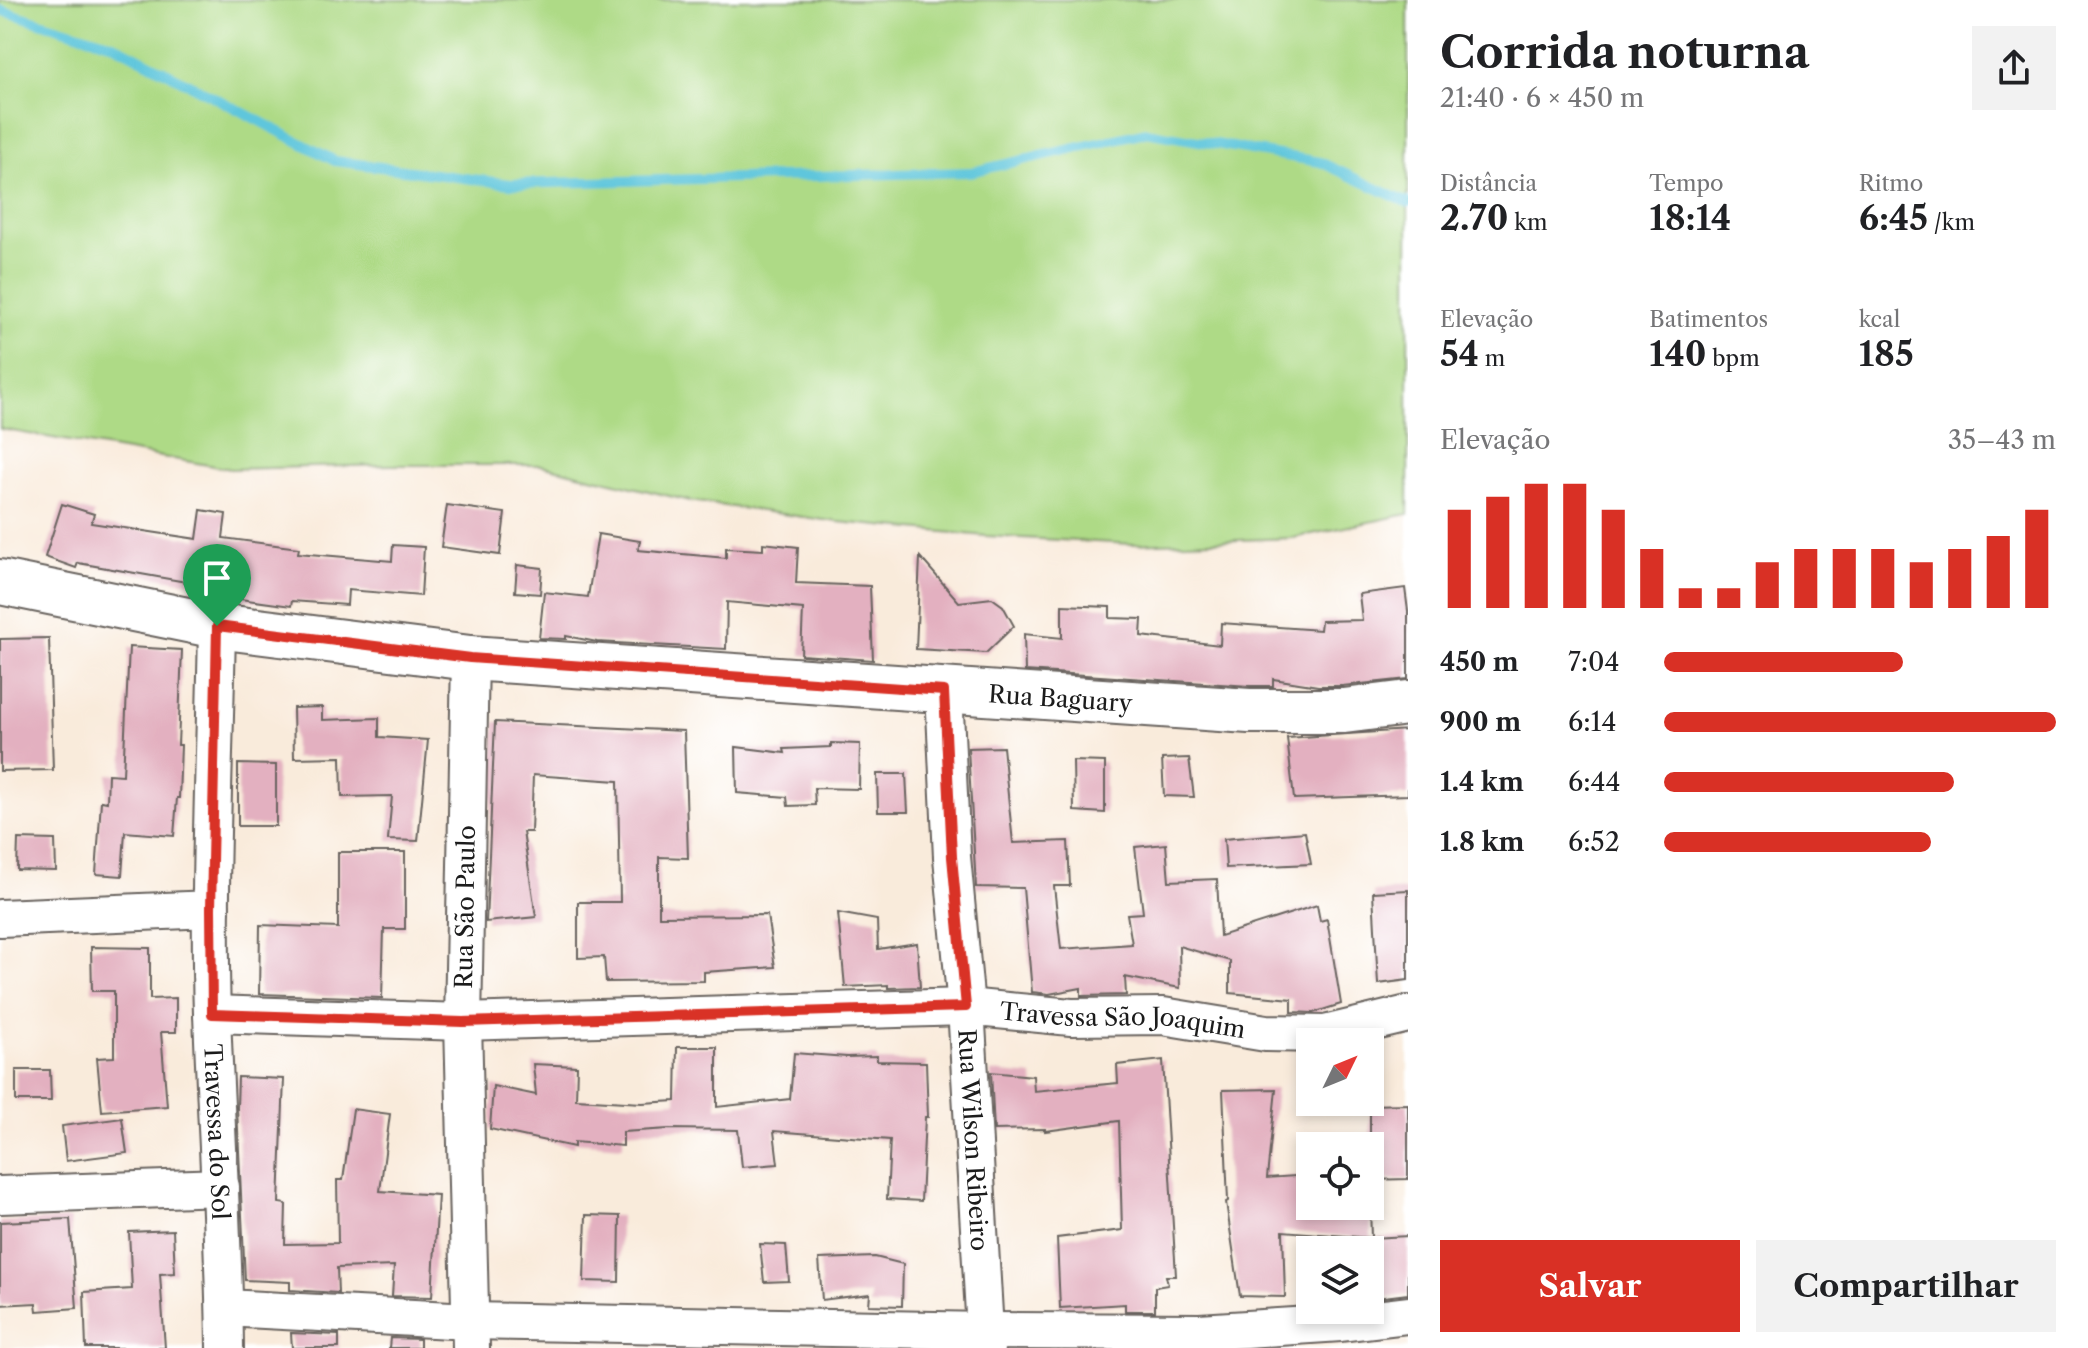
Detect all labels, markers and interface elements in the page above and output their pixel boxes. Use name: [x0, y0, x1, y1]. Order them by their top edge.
text: Corrida noturna: [1440, 25, 1810, 79]
button: share: [1972, 26, 2056, 110]
text: 21:40 · 6 × 450 m: [1440, 82, 1644, 114]
text: Distância: [1440, 170, 1537, 197]
text: Tempo: [1649, 170, 1724, 197]
text: Ritmo: [1859, 170, 1923, 197]
text: 2.70: [1440, 197, 1508, 239]
text: 18:14: [1649, 197, 1731, 239]
text: 6:45: [1859, 197, 1928, 239]
text: km: [1508, 209, 1548, 236]
text: /km: [1928, 209, 1975, 236]
text: Elevação: [1440, 306, 1533, 333]
text: Batimentos: [1649, 306, 1768, 333]
text: kcal: [1859, 306, 1900, 333]
text: 54: [1440, 333, 1479, 375]
text: 140: [1649, 333, 1706, 375]
text: 185: [1859, 333, 1914, 375]
text: m: [1479, 345, 1505, 372]
text: bpm: [1706, 345, 1760, 372]
text: Elevação: [1440, 424, 1550, 456]
text: 35–43 m: [1948, 424, 2056, 456]
pin: [183, 544, 251, 626]
icon: arrive: [195, 556, 239, 600]
text: 450 m: [1440, 646, 1519, 678]
text: 7:04: [1568, 646, 1620, 678]
street label: Rua Baguary: [987, 679, 1134, 718]
text: 900 m: [1440, 706, 1521, 738]
text: 6:14: [1568, 706, 1616, 738]
text: 1.4 km: [1440, 766, 1524, 798]
text: 6:44: [1568, 766, 1621, 798]
street label: Rua São Paulo: [449, 825, 481, 989]
text: 1.8 km: [1440, 826, 1524, 858]
text: 6:52: [1568, 826, 1620, 858]
street label: Travessa São Joaquim: [999, 996, 1248, 1044]
street label: Rua Wilson Ribeiro: [953, 1028, 995, 1252]
north arrow: [1296, 1028, 1384, 1116]
map controls: [1296, 1028, 1384, 1324]
street label: Travessa do Sol: [199, 1043, 236, 1220]
button: locate: [1296, 1132, 1384, 1220]
button: layers: [1296, 1236, 1384, 1324]
button: Salvar: [1440, 1240, 1740, 1332]
button: Compartilhar: [1756, 1240, 2056, 1332]

